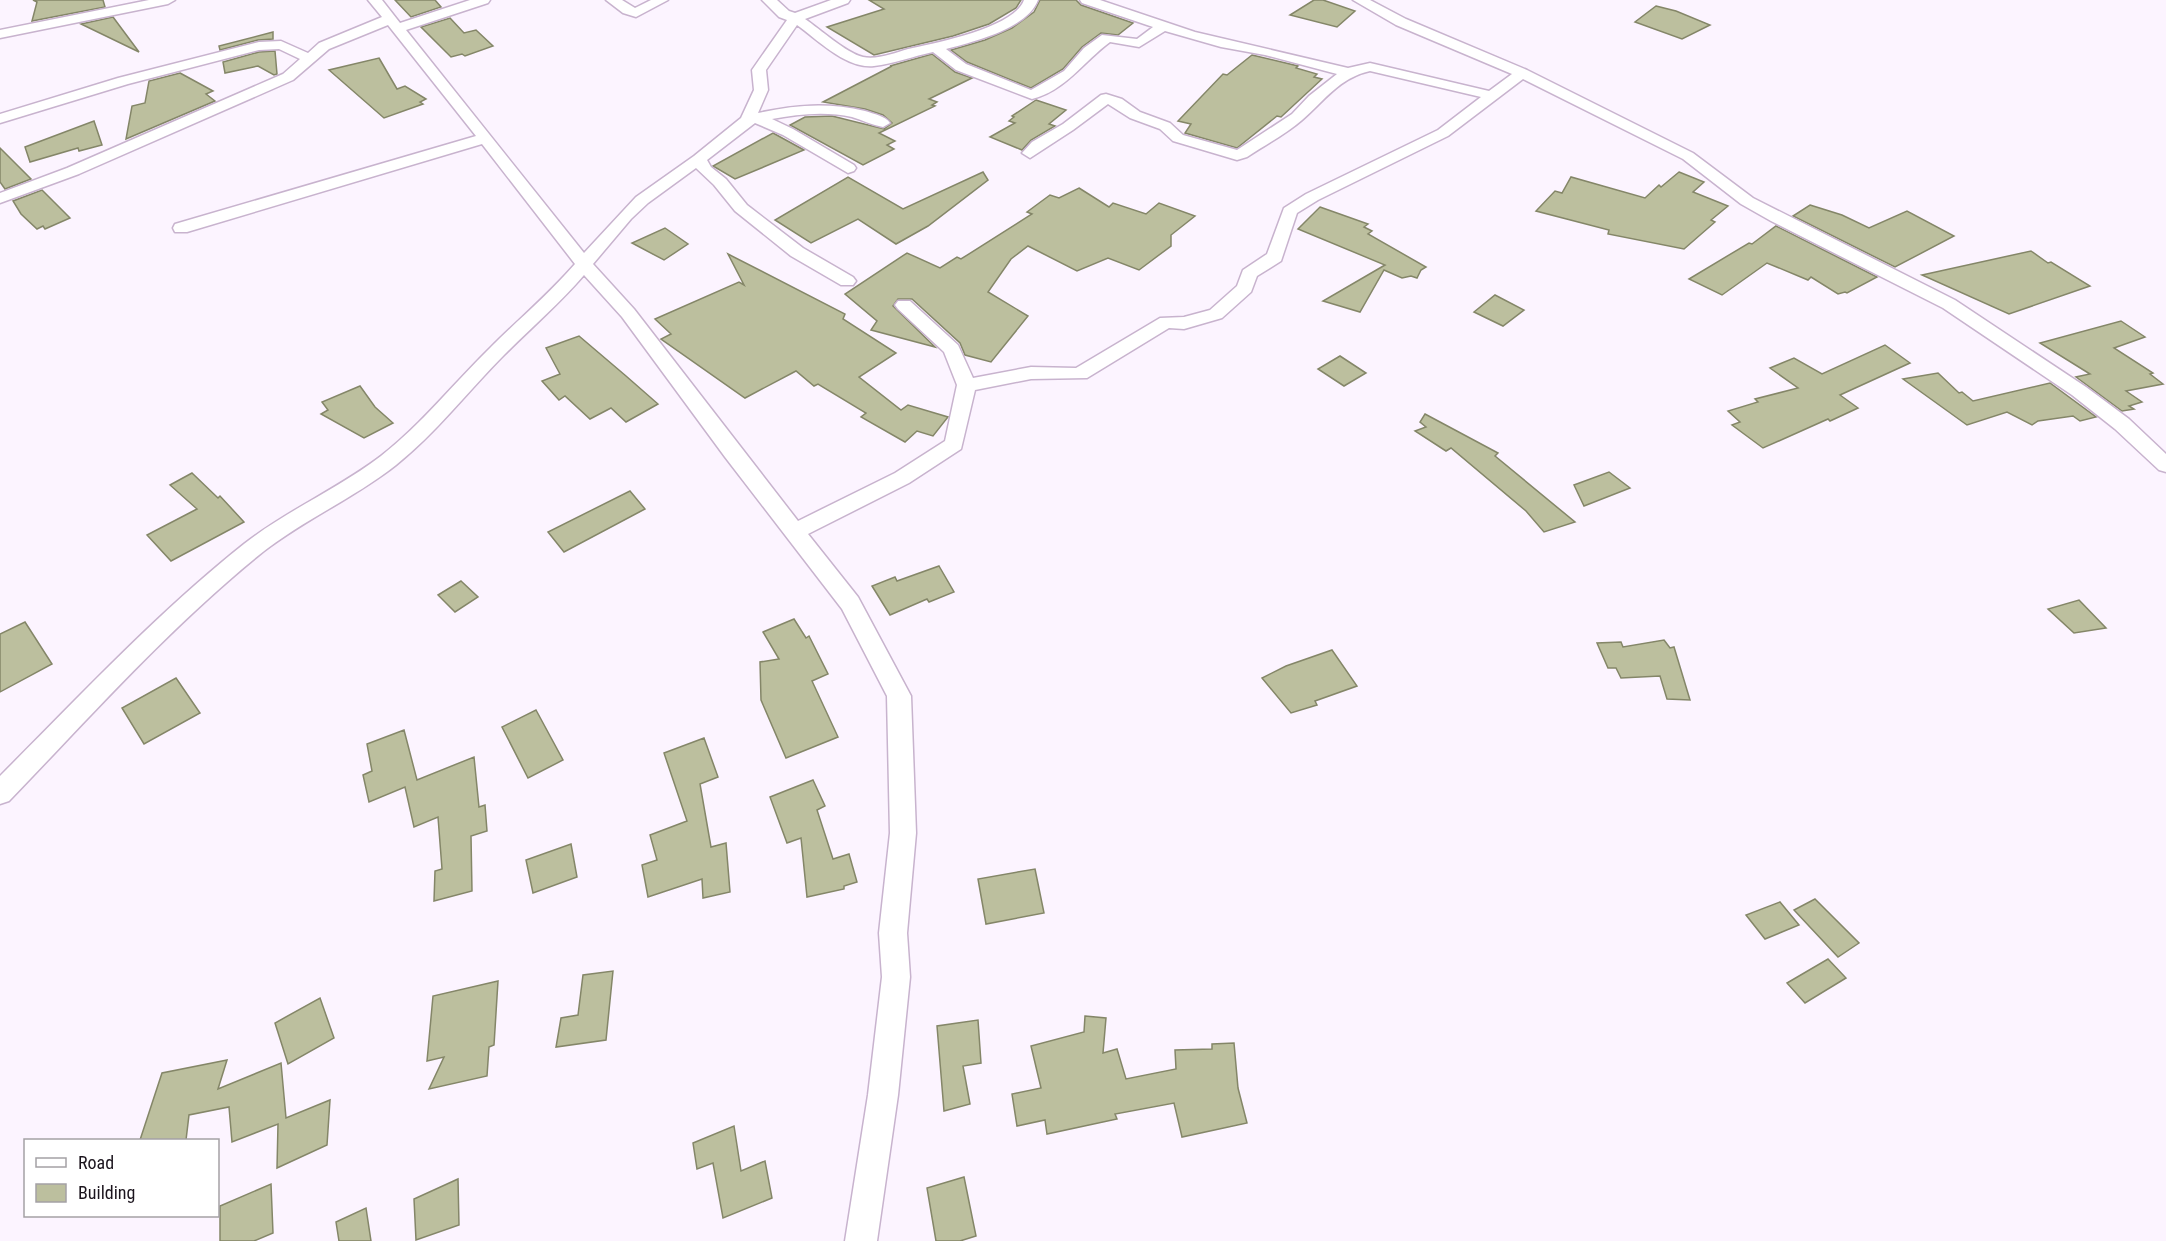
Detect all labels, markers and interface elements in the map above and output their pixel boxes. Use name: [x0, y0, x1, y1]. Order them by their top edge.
legend: [24, 1139, 219, 1217]
text: Road: [78, 1152, 114, 1173]
text: Building: [78, 1182, 135, 1203]

